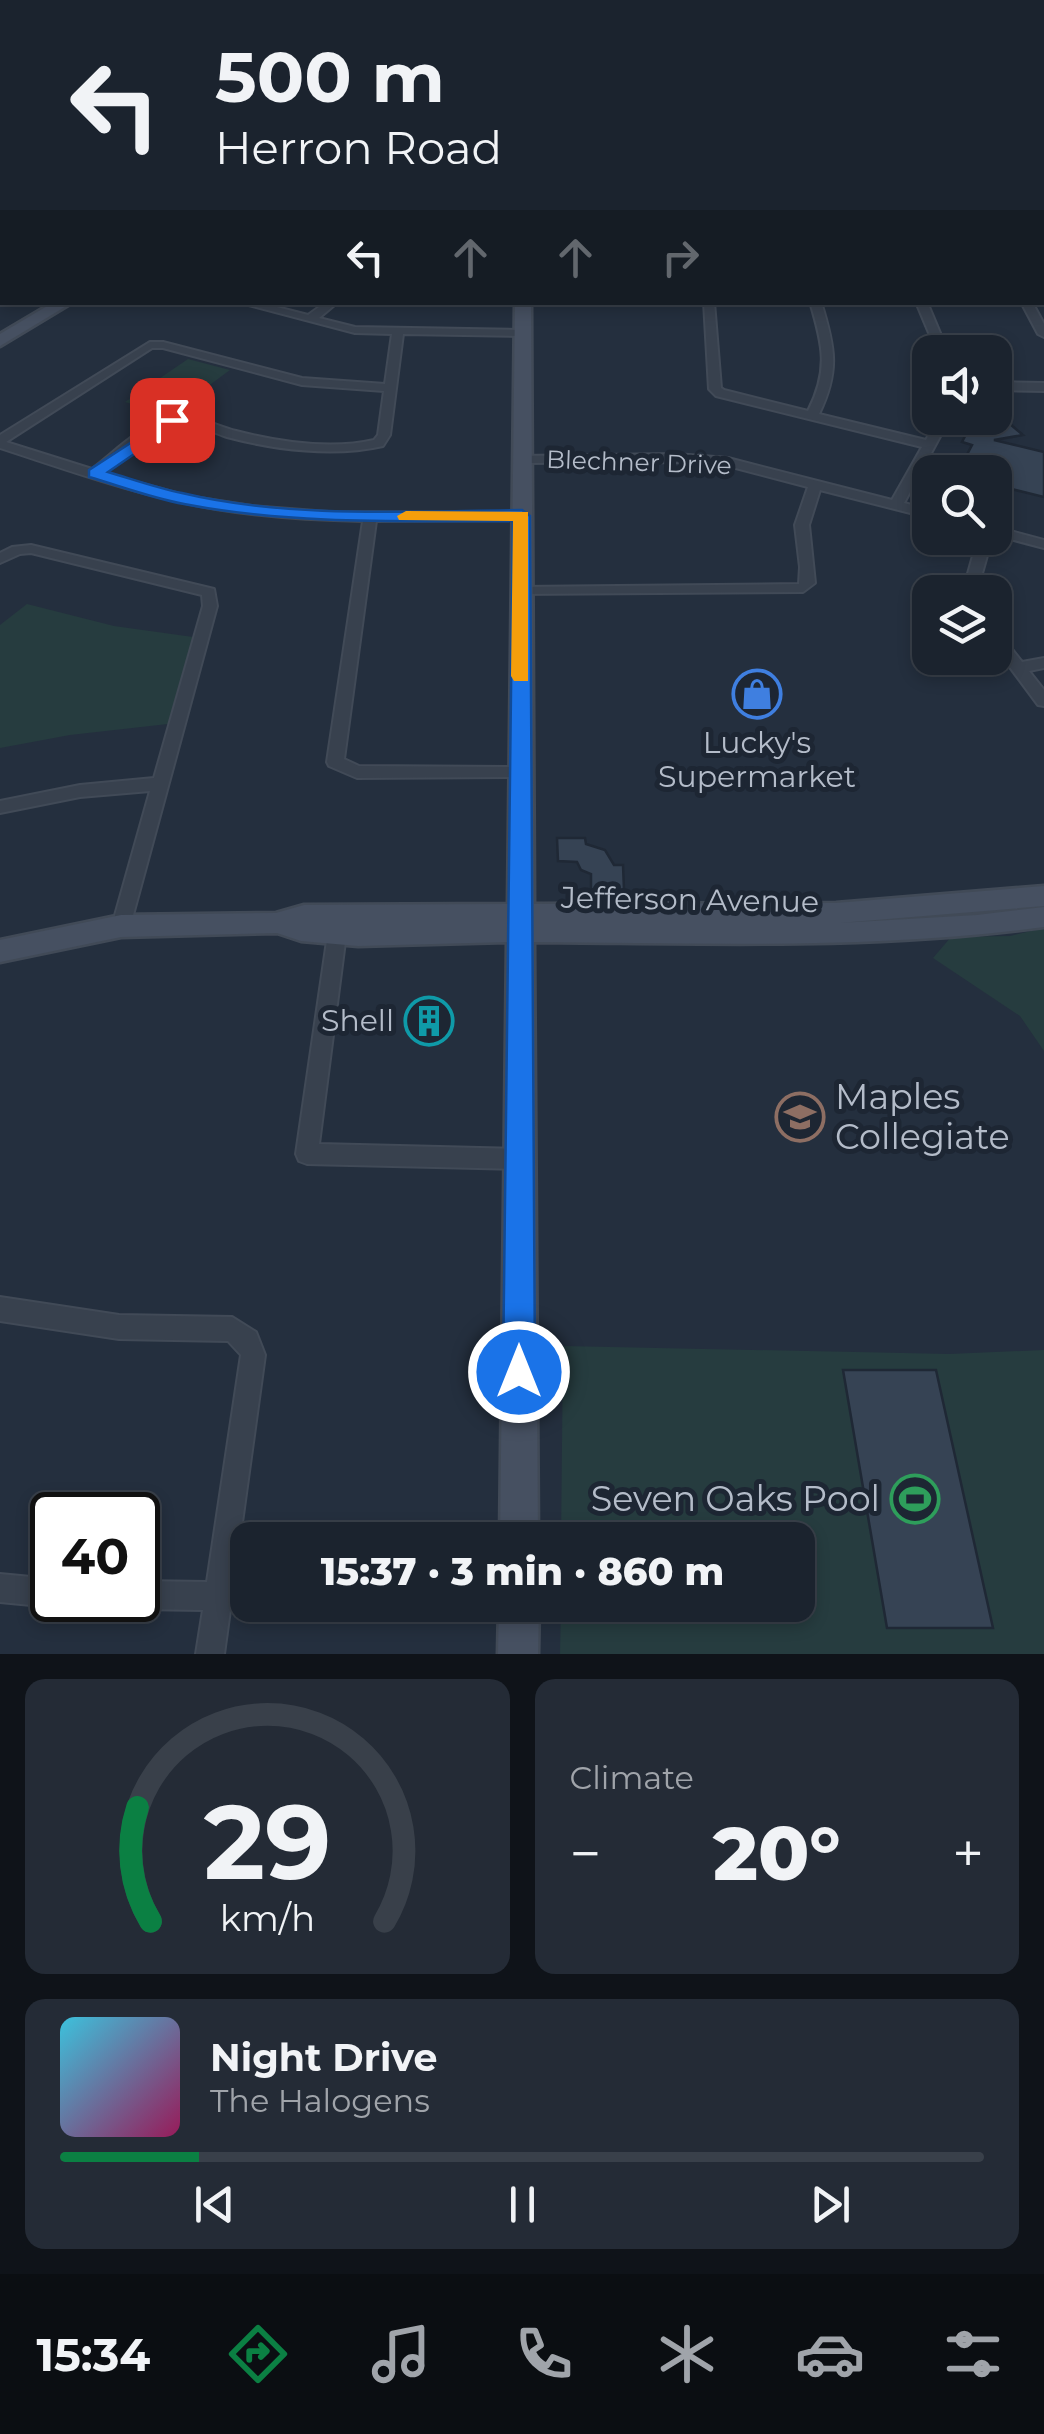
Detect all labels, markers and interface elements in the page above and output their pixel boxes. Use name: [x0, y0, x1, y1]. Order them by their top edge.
text: 500 m: [215, 34, 445, 120]
icon: left: [50, 40, 180, 170]
text: Herron Road: [215, 120, 502, 175]
icon: left: [338, 230, 393, 285]
icon: ahead: [443, 230, 498, 285]
icon: ahead: [548, 230, 603, 285]
icon: right: [653, 230, 708, 285]
map controls: [912, 335, 1012, 675]
button: sound: [912, 335, 1012, 435]
pin: [130, 378, 215, 463]
icon: arrive: [145, 393, 200, 448]
street label: Blechner Drive: [546, 444, 732, 480]
button: search: [912, 455, 1012, 555]
button: layers: [912, 575, 1012, 675]
shop icon: Lucky's Supermarket: [731, 668, 783, 720]
place label: Lucky's Supermarket: [658, 724, 856, 795]
street label: Jefferson Avenue: [560, 879, 819, 920]
building icon: Shell: [403, 995, 455, 1047]
place label: Shell: [321, 1002, 394, 1039]
place label: Maples Collegiate: [835, 1075, 1010, 1158]
school or university icon: Maples Collegiate: [774, 1091, 826, 1143]
position arrow: [467, 1320, 571, 1424]
sports icon: Seven Oaks Pool: [889, 1473, 941, 1525]
place label: Seven Oaks Pool: [591, 1477, 880, 1520]
speed limit sign: 40: [30, 1492, 160, 1622]
text: 15:37 · 3 min · 860 m: [321, 1548, 724, 1595]
text: Climate: [570, 1758, 694, 1797]
text: 29: [203, 1778, 331, 1905]
text: 20°: [713, 1807, 841, 1899]
text: −: [570, 1820, 601, 1887]
text: +: [952, 1820, 984, 1887]
text: km/h: [220, 1896, 315, 1940]
text: Night Drive: [210, 2034, 437, 2081]
text: The Halogens: [210, 2081, 430, 2120]
icon: previous: [187, 2177, 242, 2232]
icon: pause: [495, 2177, 550, 2232]
icon: next: [803, 2177, 858, 2232]
icon: directions: [223, 2319, 293, 2389]
icon: music: [366, 2319, 436, 2389]
icon: phone: [509, 2319, 579, 2389]
icon: climate: [652, 2319, 722, 2389]
icon: car: [795, 2319, 865, 2389]
icon: filters: [938, 2319, 1008, 2389]
text: 15:34: [36, 2327, 150, 2382]

